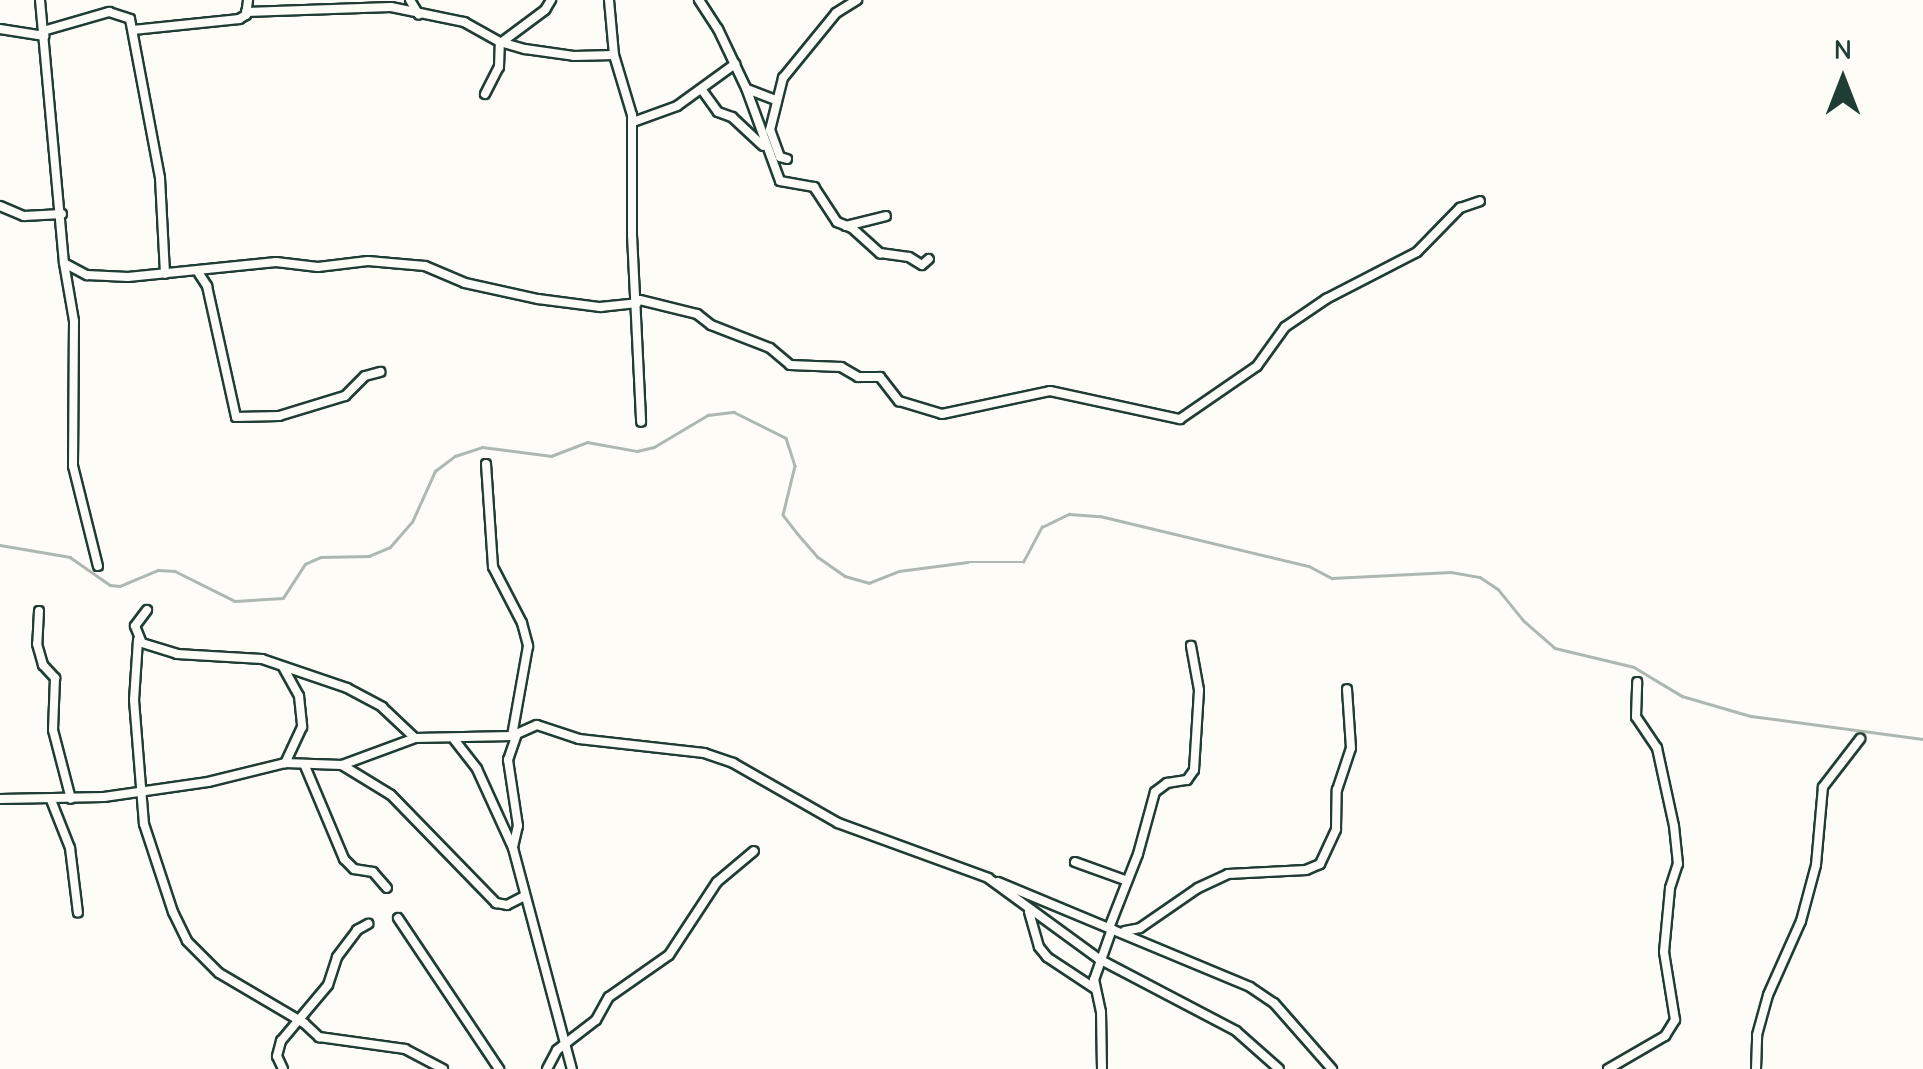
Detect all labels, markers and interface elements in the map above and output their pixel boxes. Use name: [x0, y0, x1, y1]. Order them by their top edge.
north arrow: [1793, 30, 1893, 130]
text: N: [1834, 34, 1852, 66]

